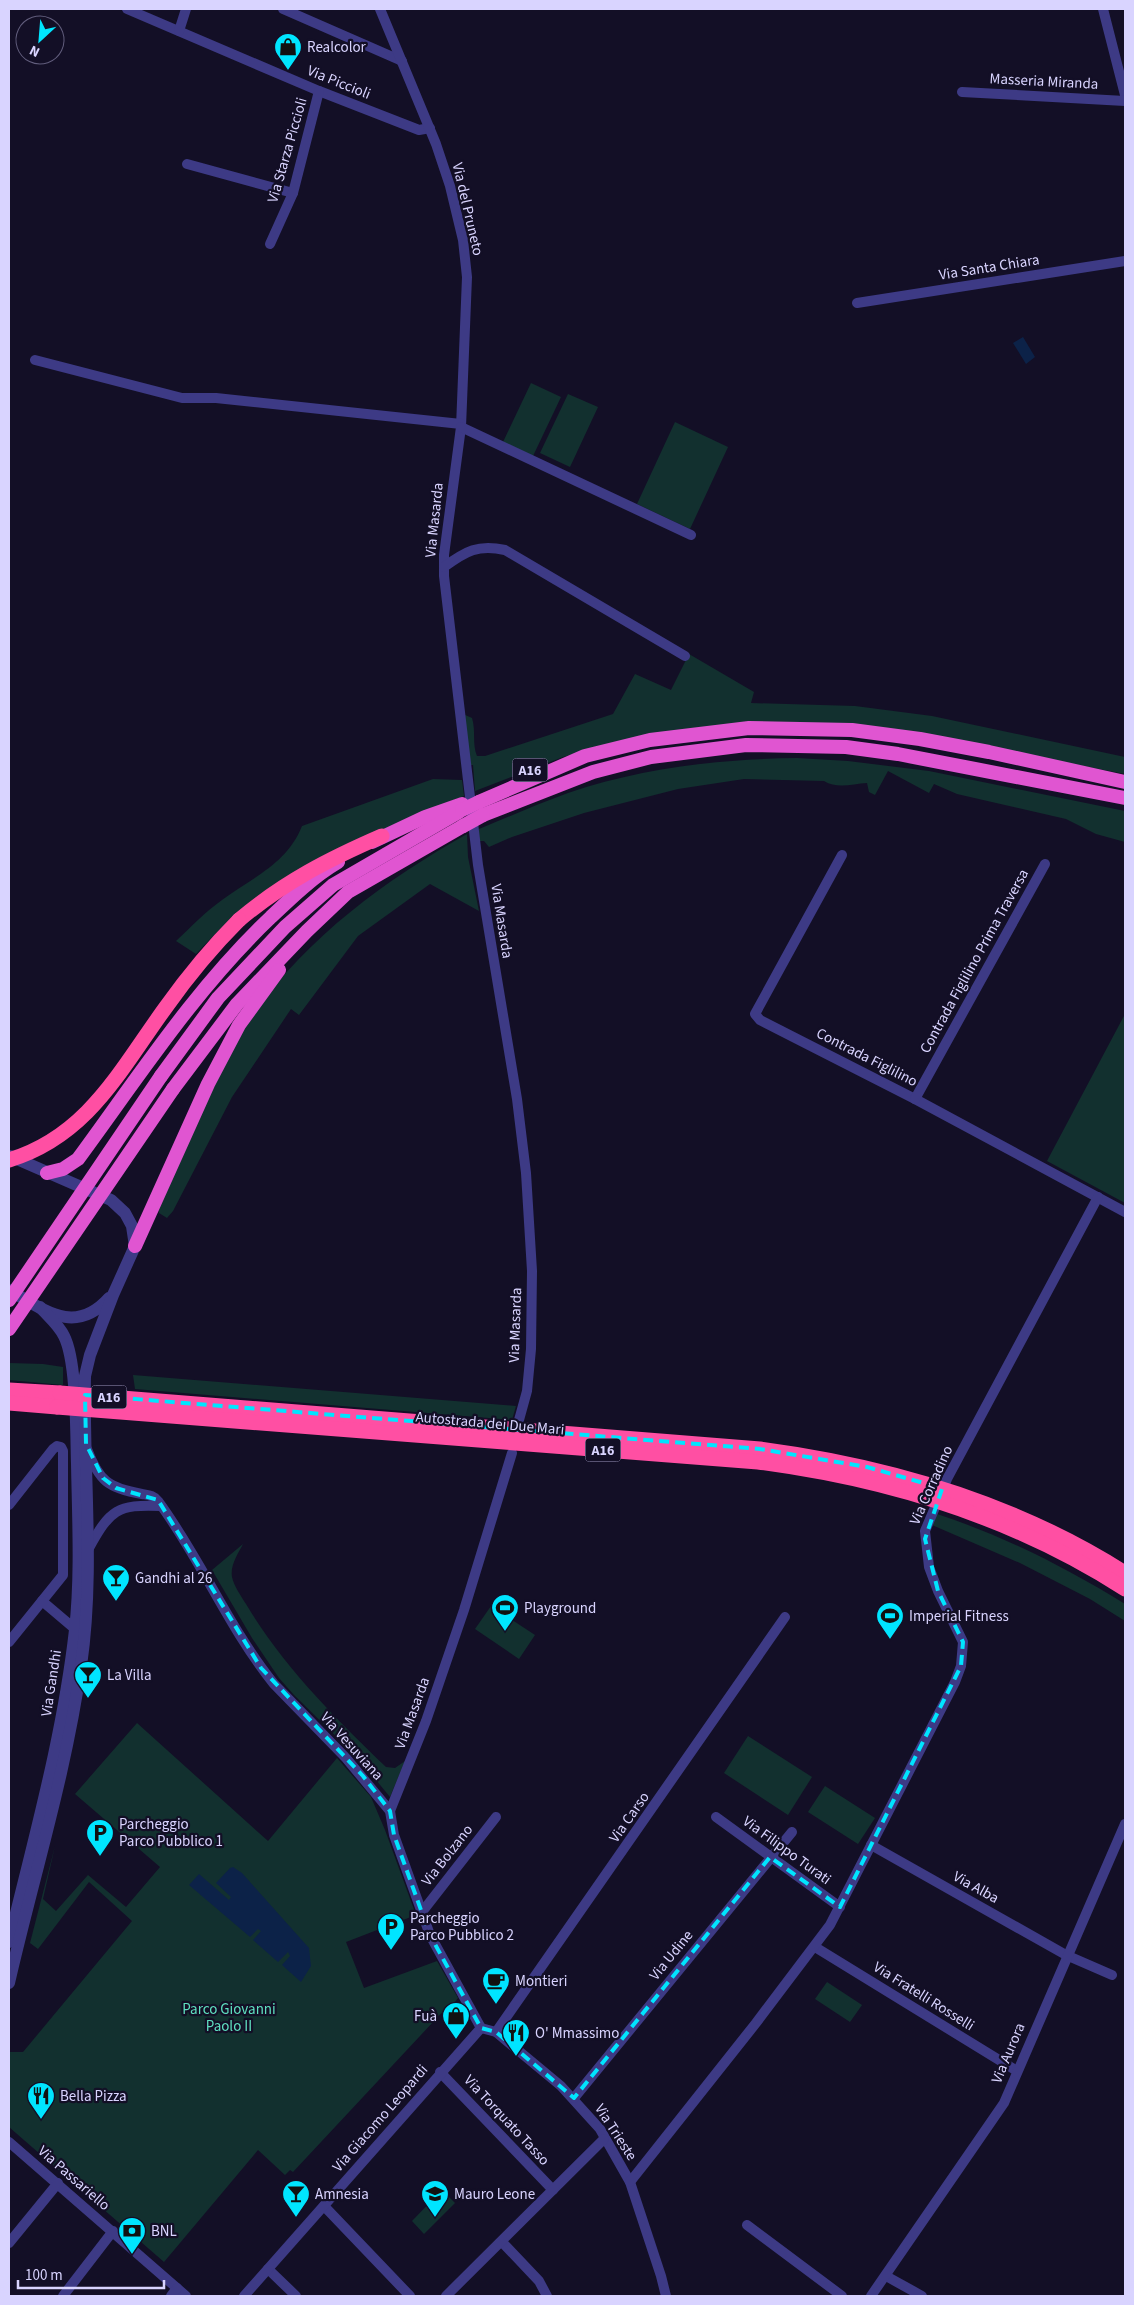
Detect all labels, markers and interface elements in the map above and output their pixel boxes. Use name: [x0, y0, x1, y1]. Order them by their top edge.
north arrow: [15, 15, 65, 65]
shop icon: Realcolor: [273, 32, 303, 71]
place label: Realcolor: [307, 37, 367, 58]
text: N: [26, 40, 43, 62]
street label: Via Piccioli: [304, 60, 374, 105]
street label: Masseria Miranda: [989, 68, 1099, 95]
street label: Via Starza Piccioli: [262, 95, 313, 205]
street label: Via del Pruneto: [447, 161, 488, 258]
street label: Via Santa Chiara: [937, 249, 1041, 286]
street label: Via Masarda: [420, 482, 449, 559]
road number: A16: [512, 758, 548, 782]
street label: Contrada Figlilino Prima Traversa: [915, 865, 1034, 1057]
street label: Via Masarda: [485, 882, 518, 960]
street label: Contrada Figlilino: [812, 1023, 921, 1092]
street label: Via Masarda: [504, 1287, 527, 1363]
road number: A16: [92, 1385, 126, 1408]
street label: Autostrada dei Due Mari: [415, 1407, 565, 1440]
road number: A16: [586, 1438, 620, 1462]
street label: Via Corradino: [905, 1442, 958, 1528]
bar icon: Gandhi al 26: [101, 1563, 131, 1602]
place label: Gandhi al 26: [135, 1568, 213, 1589]
sports icon: Playground: [490, 1593, 520, 1632]
place label: Playground: [524, 1598, 596, 1619]
sports icon: Imperial Fitness: [875, 1601, 905, 1640]
place label: Imperial Fitness: [909, 1606, 1009, 1627]
street label: Via Gandhi: [36, 1648, 67, 1718]
bar icon: La Villa: [73, 1660, 103, 1699]
place label: La Villa: [107, 1665, 151, 1686]
street label: Via Masarda: [390, 1674, 435, 1752]
street label: Via Vesuviana: [315, 1708, 388, 1785]
street label: Via Carso: [604, 1788, 655, 1847]
street label: Via Filippo Turati: [738, 1811, 835, 1890]
place label: Parcheggio Parco Pubblico 1: [119, 1814, 223, 1852]
parking icon: Parcheggio Parco Pubblico 1: [85, 1818, 115, 1857]
street label: Via Bolzano: [417, 1820, 478, 1890]
street label: Via Alba: [949, 1866, 1003, 1909]
place label: Parcheggio Parco Pubblico 2: [410, 1908, 514, 1946]
parking icon: Parcheggio Parco Pubblico 2: [376, 1912, 406, 1951]
street label: Via Udine: [645, 1926, 698, 1985]
street label: Via Fratelli Rosselli: [869, 1957, 978, 2036]
cafe icon: Montieri: [481, 1966, 511, 2005]
place label: Montieri: [515, 1971, 567, 1992]
park label: Parco Giovanni Paolo II: [182, 1999, 276, 2037]
shop icon: Fuà: [441, 2001, 471, 2040]
place label: Fuà: [414, 2006, 437, 2027]
restaurant icon: O' Mmassimo: [501, 2018, 531, 2057]
street label: Via Aurora: [986, 2020, 1031, 2087]
place label: O' Mmassimo: [535, 2023, 619, 2044]
street label: Via Giacomo Leopardi: [328, 2060, 433, 2177]
street label: Via Torquato Tasso: [459, 2070, 554, 2170]
restaurant icon: Bella Pizza: [26, 2081, 56, 2120]
place label: Bella Pizza: [60, 2086, 127, 2107]
street label: Via Trieste: [589, 2100, 642, 2165]
street label: Via Passariello: [33, 2141, 114, 2216]
bar icon: Amnesia: [281, 2179, 311, 2218]
school or university icon: Mauro Leone: [420, 2179, 450, 2218]
place label: Amnesia: [315, 2184, 369, 2205]
place label: Mauro Leone: [454, 2184, 535, 2205]
bank icon: BNL: [117, 2216, 147, 2255]
place label: BNL: [151, 2221, 177, 2242]
scale bar: [18, 2258, 164, 2290]
text: 100 m: [25, 2265, 63, 2286]

